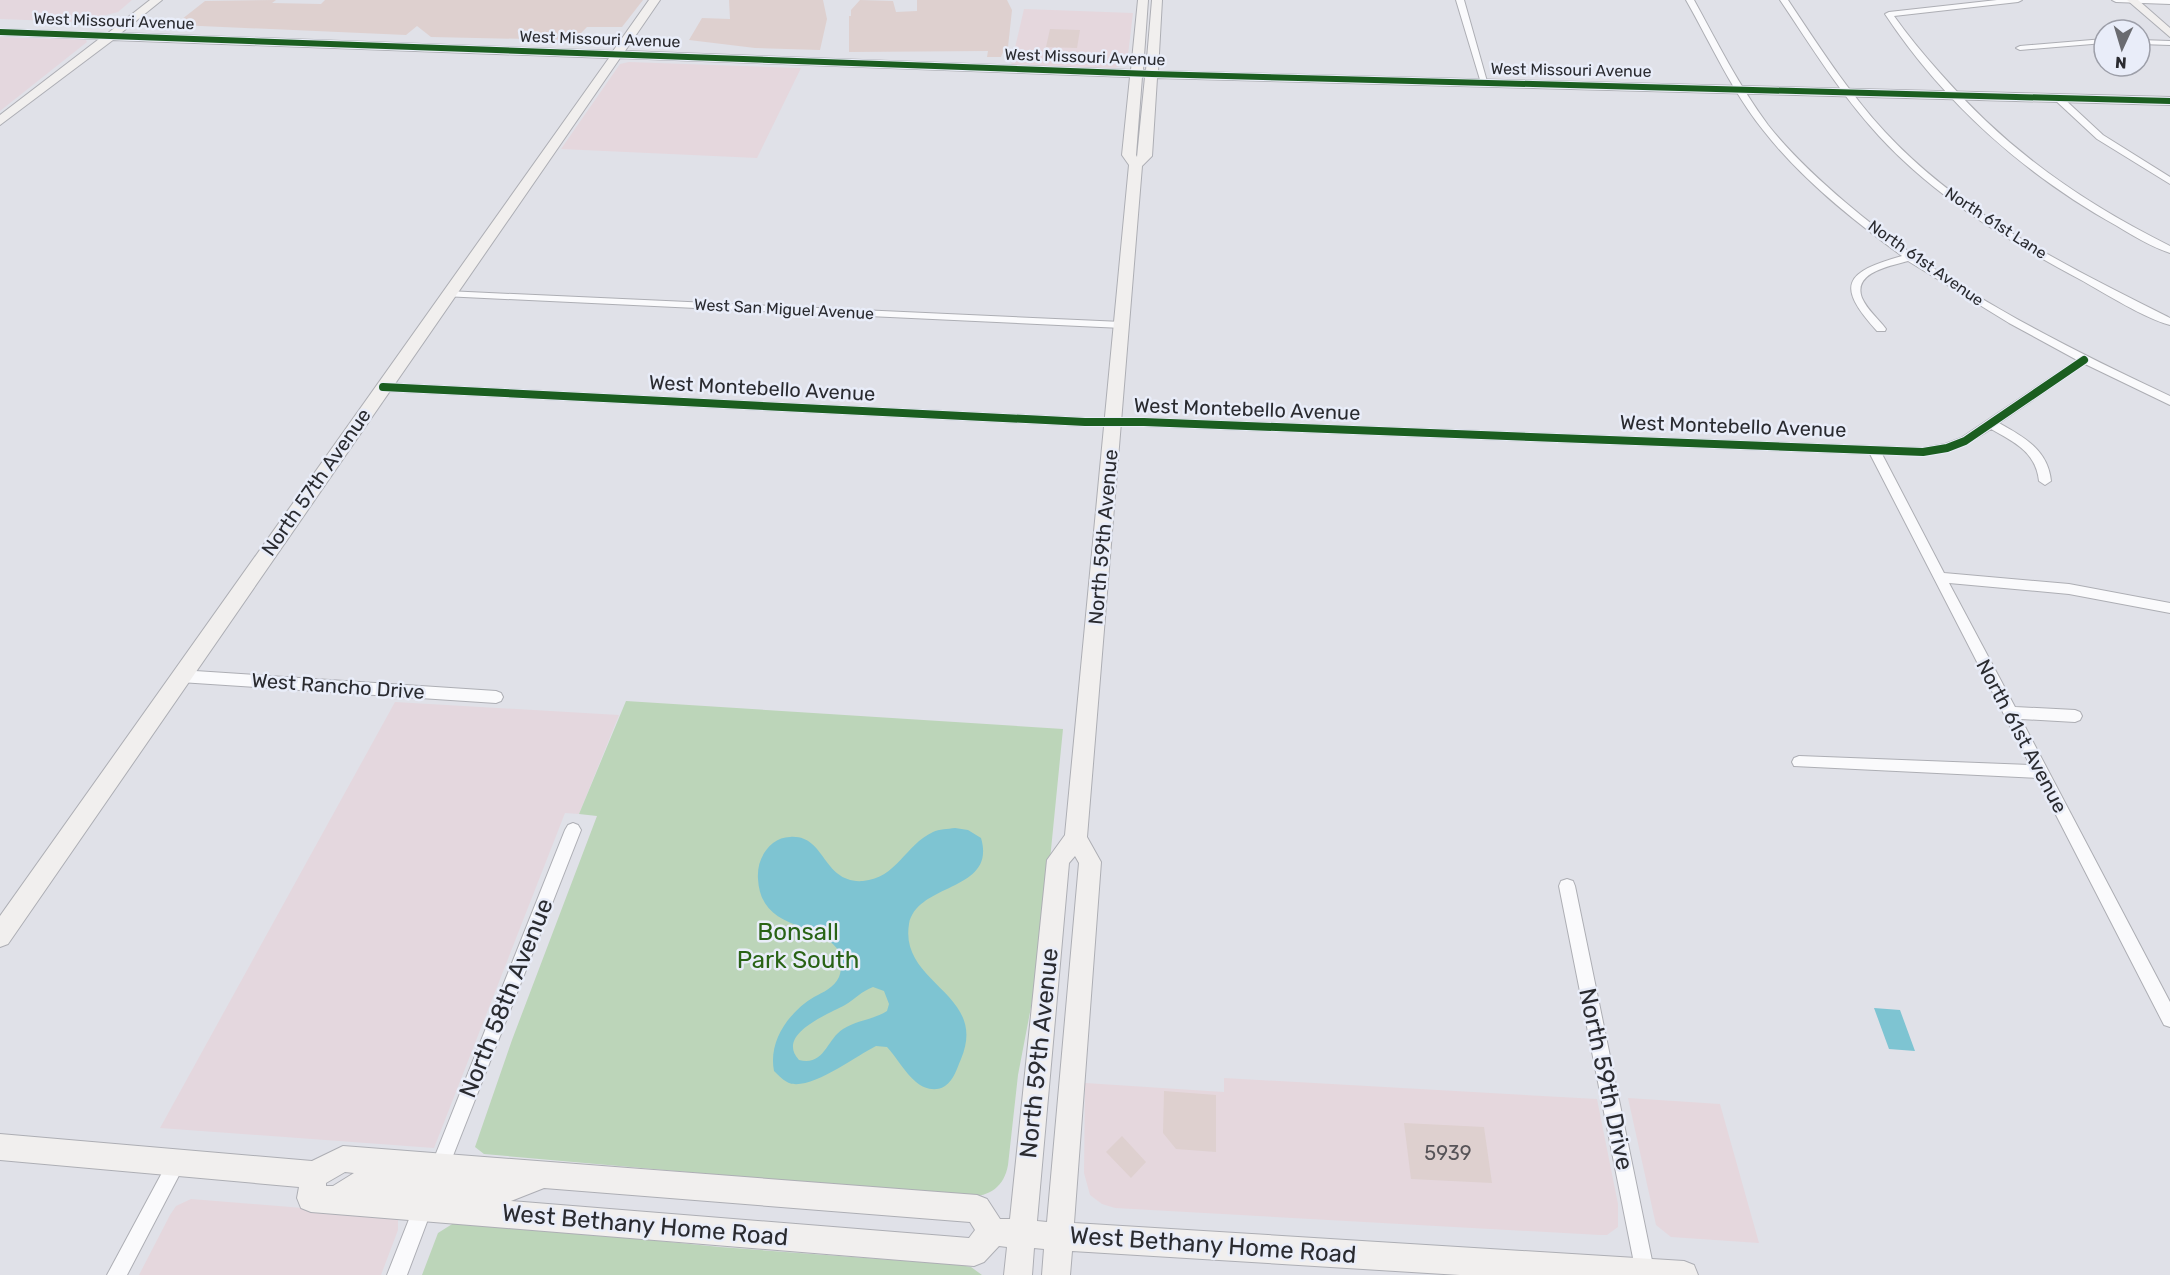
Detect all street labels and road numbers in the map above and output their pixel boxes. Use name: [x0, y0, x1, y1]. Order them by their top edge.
street label: West Missouri Avenue: [33, 9, 195, 33]
street label: West Missouri Avenue: [519, 27, 681, 51]
street label: West Missouri Avenue: [1004, 45, 1166, 69]
street label: West Missouri Avenue: [1490, 59, 1652, 81]
street label: North 61st Lane: [1942, 183, 2050, 263]
street label: North 61st Avenue: [1865, 216, 1987, 310]
street label: West San Miguel Avenue: [693, 295, 875, 323]
street label: West Montebello Avenue: [648, 370, 876, 406]
street label: West Montebello Avenue: [1133, 393, 1361, 425]
street label: North 57th Avenue: [256, 404, 376, 560]
street label: West Montebello Avenue: [1619, 410, 1847, 442]
street label: North 59th Avenue: [1083, 448, 1123, 626]
street label: North 61st Avenue: [1971, 655, 2073, 817]
street label: West Rancho Drive: [251, 668, 425, 704]
street label: North 58th Avenue: [453, 894, 559, 1102]
street label: North 59th Avenue: [1014, 946, 1064, 1160]
street label: North 59th Drive: [1573, 985, 1639, 1173]
street label: West Bethany Home Road: [501, 1199, 789, 1251]
street label: West Bethany Home Road: [1069, 1221, 1357, 1269]

